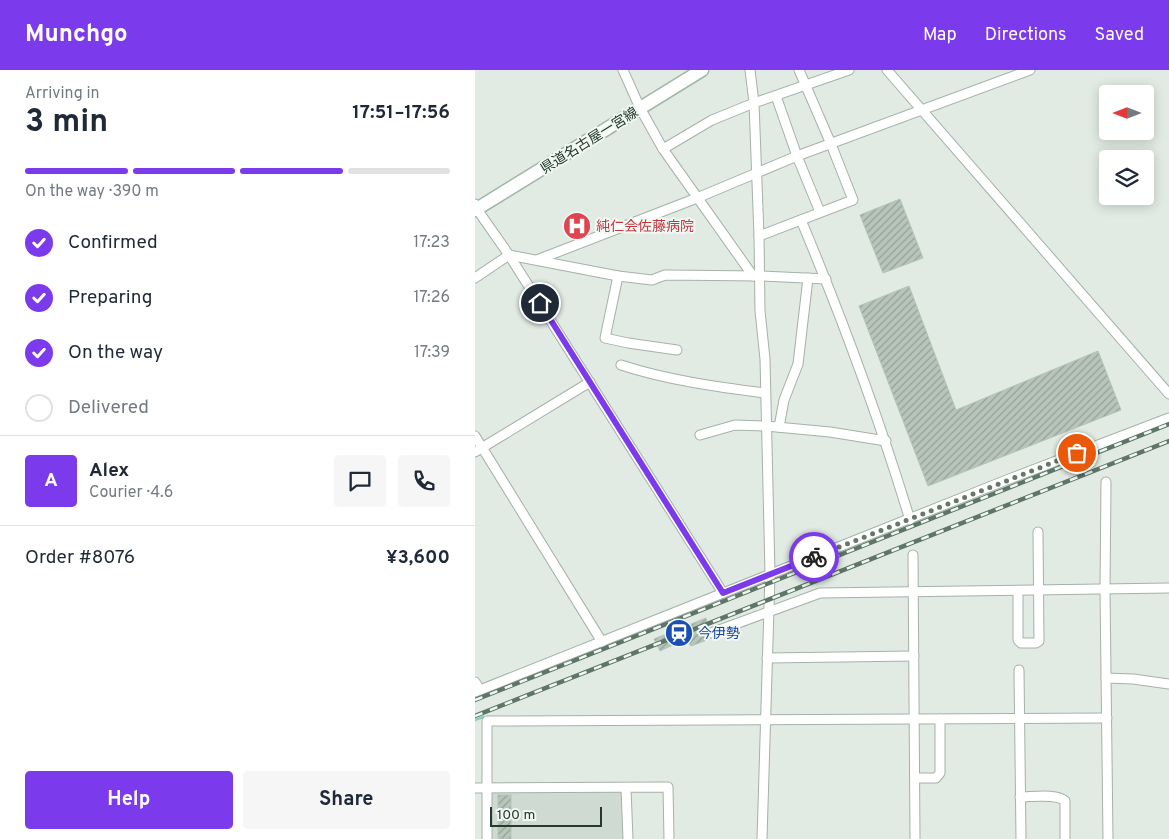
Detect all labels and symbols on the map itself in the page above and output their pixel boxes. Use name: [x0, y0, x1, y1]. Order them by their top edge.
north arrow: [1099, 85, 1154, 140]
street label: 県道名古屋一宮線: [538, 104, 642, 178]
hospital icon: 純仁会佐藤病院: [562, 211, 592, 241]
place label: 純仁会佐藤病院: [596, 218, 694, 236]
pin: [519, 282, 561, 324]
pin: [1056, 432, 1098, 474]
courier: [789, 532, 839, 582]
station icon: 今伊勢: [664, 618, 694, 648]
place label: 今伊勢: [698, 626, 740, 643]
scale bar: [490, 804, 603, 827]

